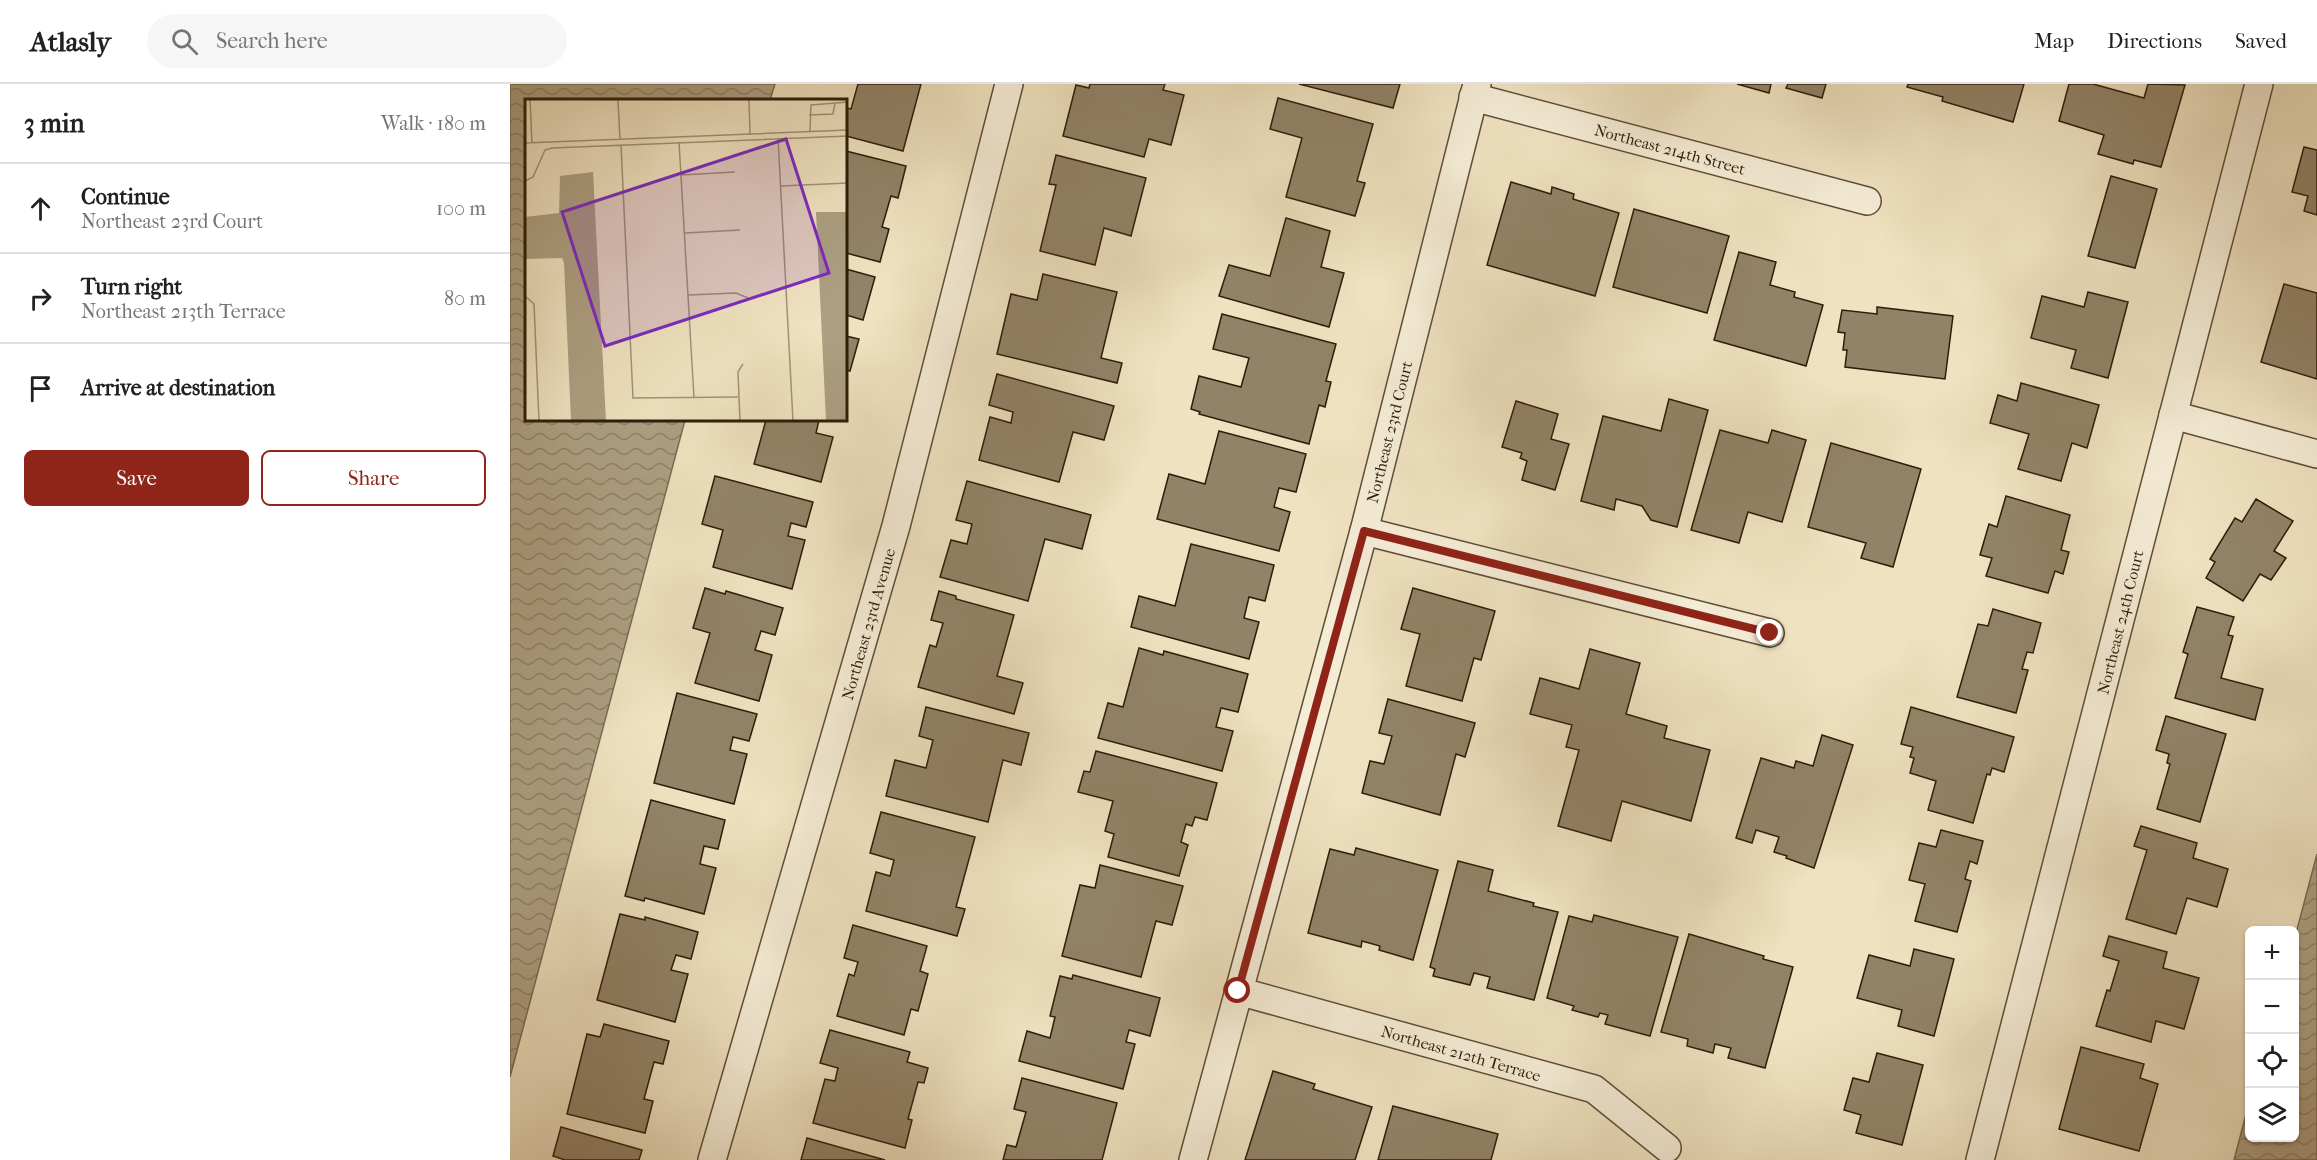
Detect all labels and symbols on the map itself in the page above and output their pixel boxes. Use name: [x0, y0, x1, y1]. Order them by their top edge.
inset map: [525, 99, 848, 422]
street label: Northeast 214th Street: [1592, 120, 1748, 179]
street label: Northeast 23rd Court: [1363, 359, 1416, 505]
street label: Northeast 23rd Avenue: [838, 546, 899, 702]
street label: Northeast 24th Court: [2093, 548, 2148, 696]
route end: [1756, 619, 1782, 645]
route start: [1224, 977, 1250, 1003]
street label: Northeast 212th Terrace: [1379, 1022, 1543, 1085]

